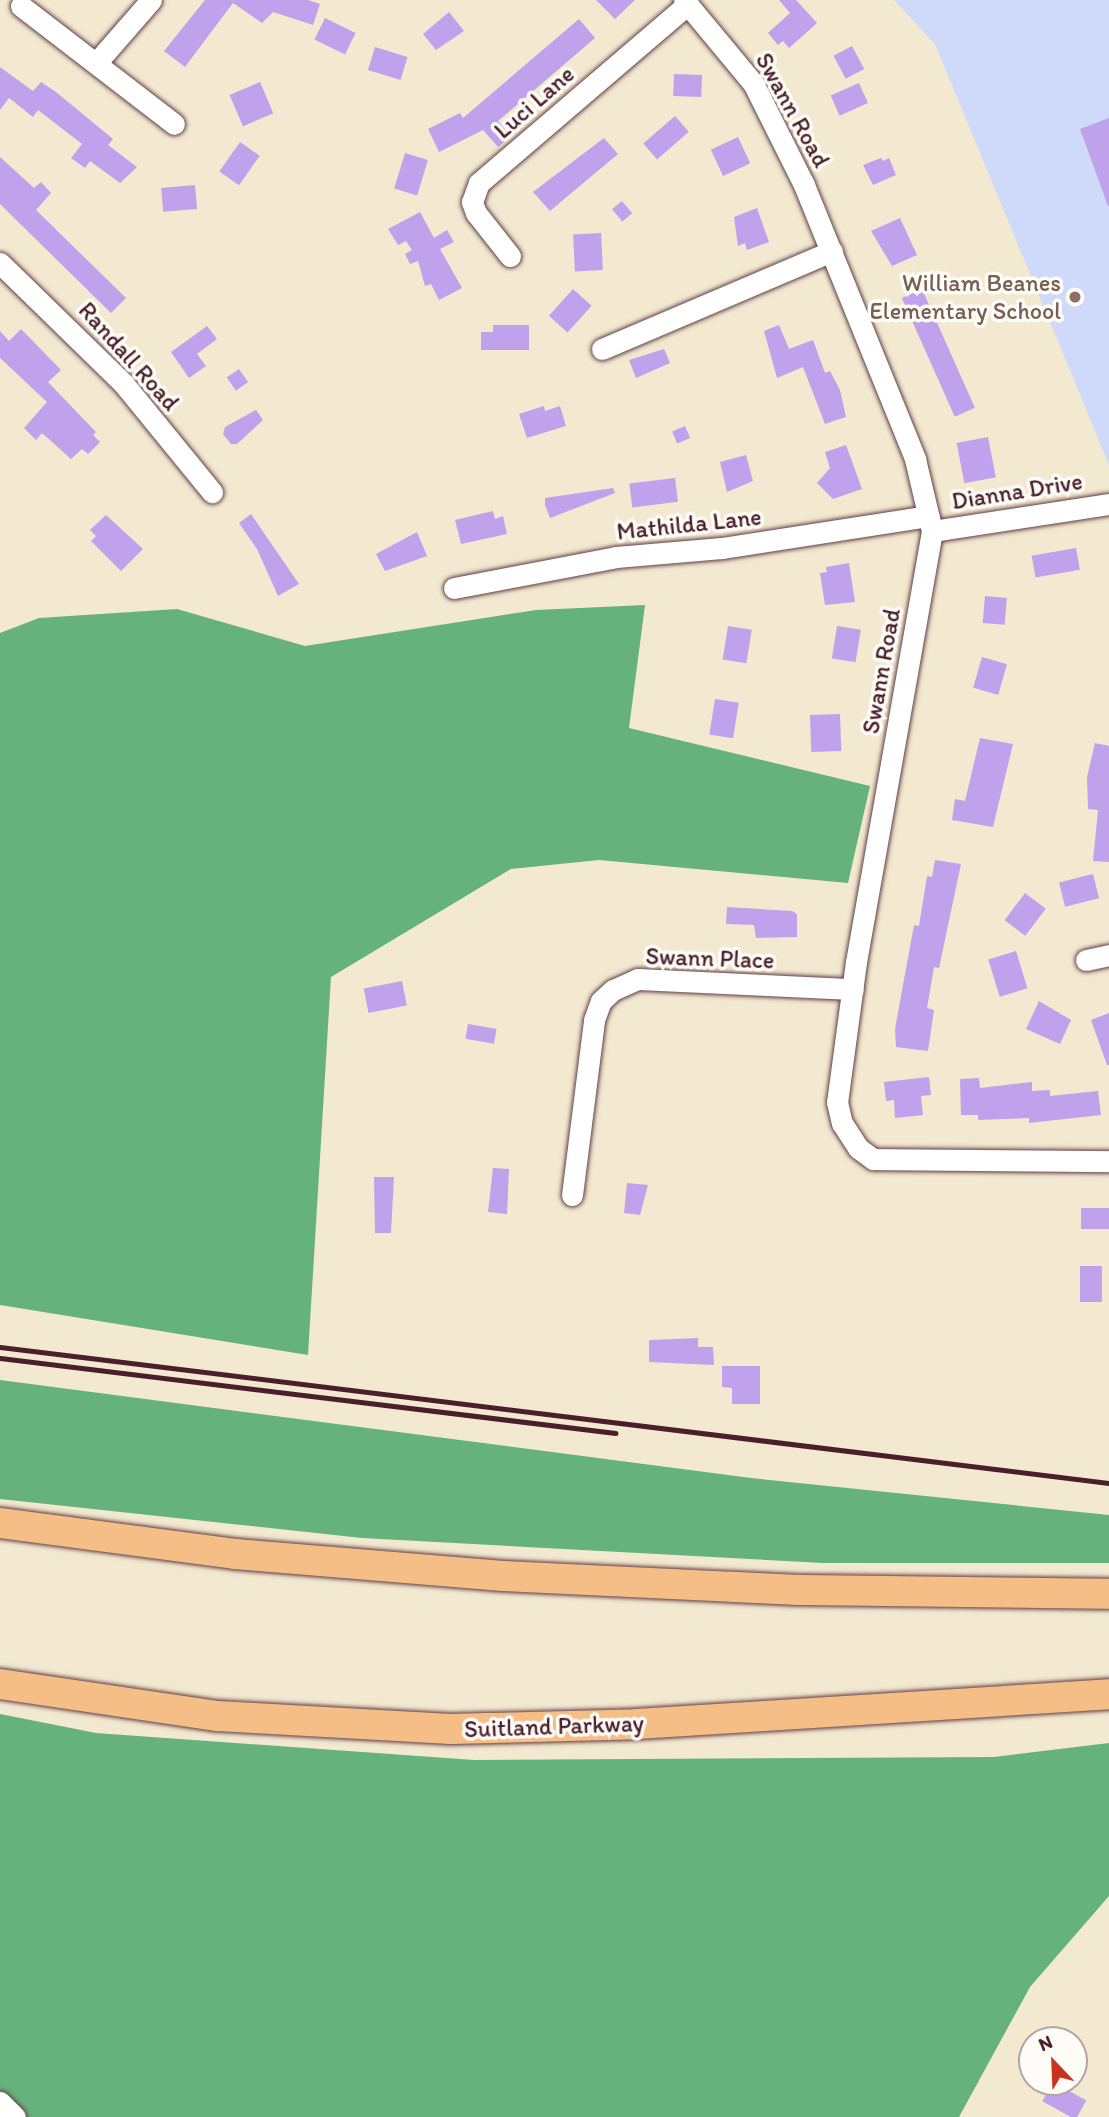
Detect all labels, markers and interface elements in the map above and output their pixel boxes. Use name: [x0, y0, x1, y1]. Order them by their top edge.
street label: Swann Road: [750, 48, 836, 172]
street label: Luci Lane: [488, 59, 580, 145]
place label: William Beanes Elementary School: [870, 269, 1061, 325]
marker: William Beanes Elementary School: [1067, 289, 1083, 305]
street label: Randall Road: [73, 296, 185, 416]
street label: Dianna Drive: [950, 466, 1084, 516]
street label: Mathilda Lane: [615, 502, 763, 546]
street label: Swann Road: [856, 607, 906, 735]
street label: Swann Place: [645, 941, 775, 975]
street label: Suitland Parkway: [464, 1708, 644, 1744]
north arrow: [1018, 2026, 1088, 2096]
text: N: [1035, 2030, 1056, 2056]

